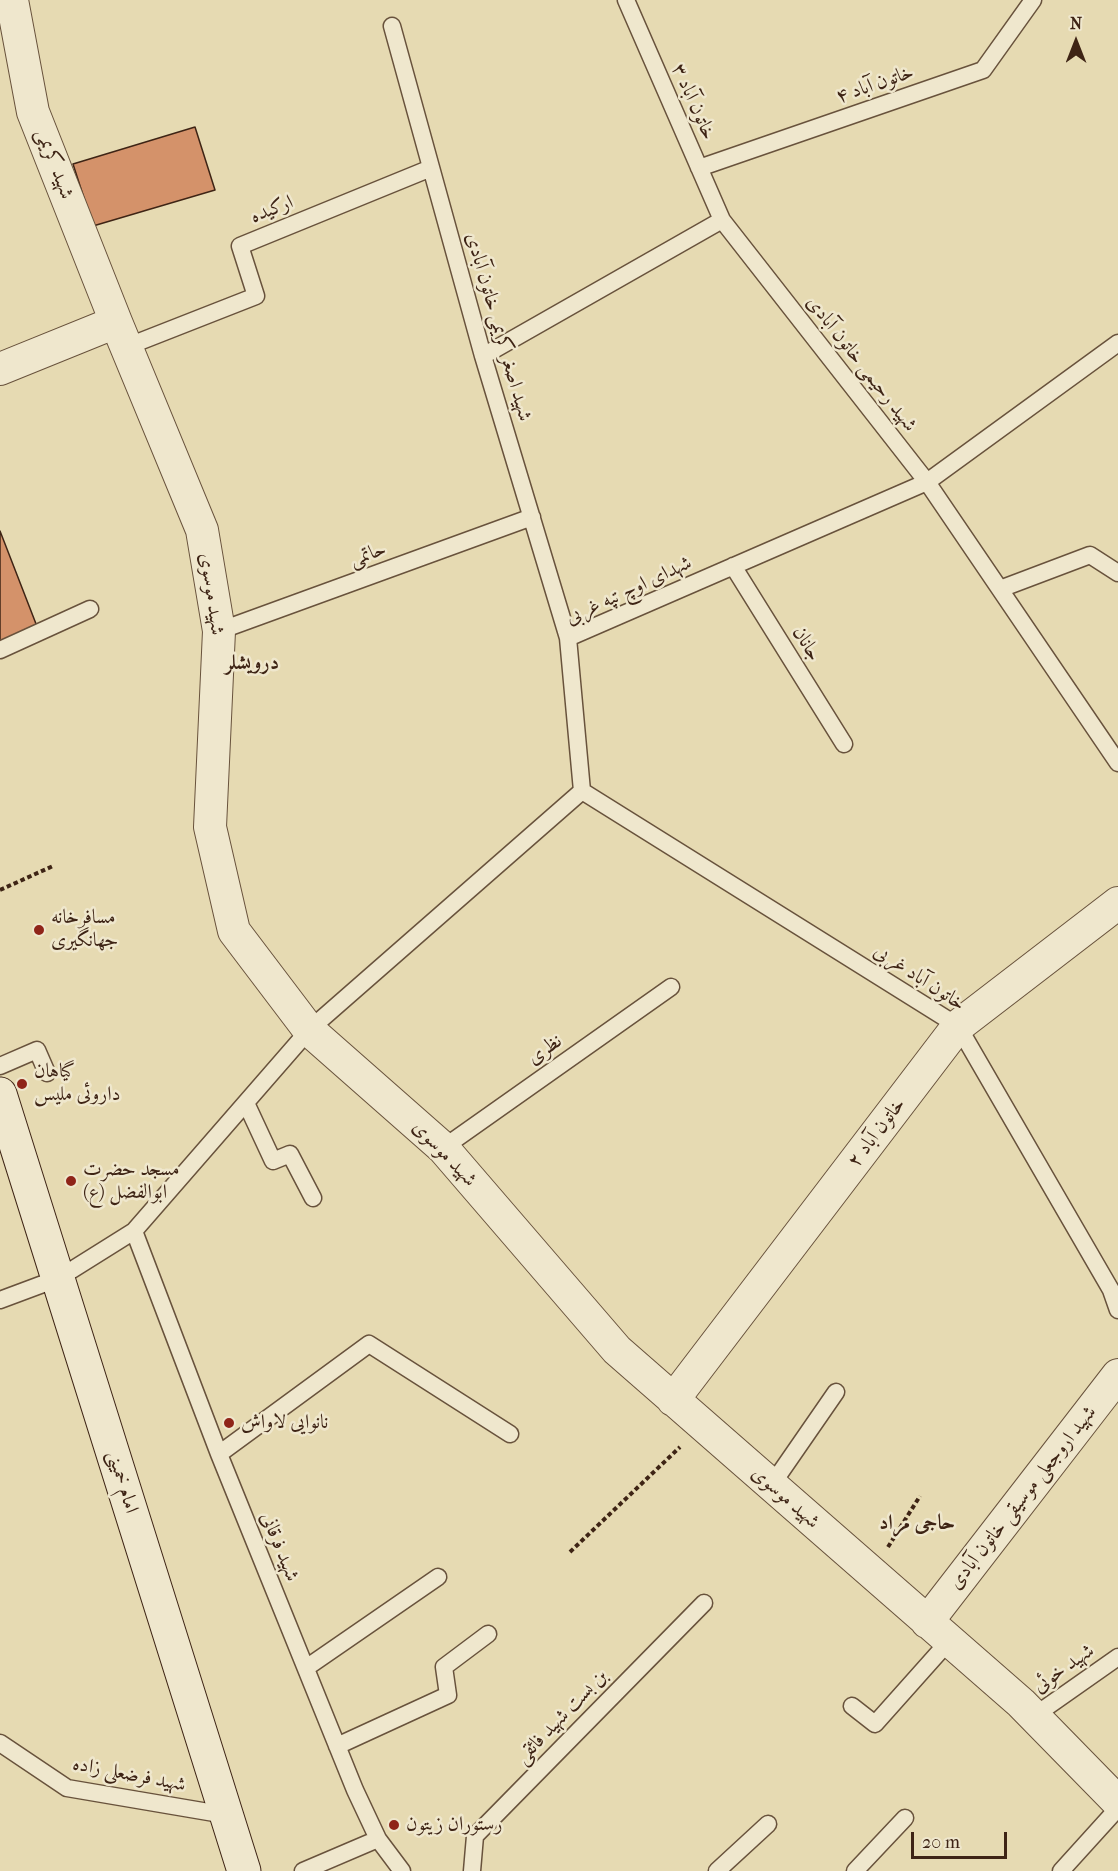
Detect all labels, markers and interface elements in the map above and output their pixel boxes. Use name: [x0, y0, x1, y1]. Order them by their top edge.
north arrow: [1046, 12, 1106, 72]
text: N: [1070, 14, 1082, 33]
street label: خاتون آباد ۳: [666, 60, 720, 144]
street label: خاتون آباد ۴: [833, 60, 917, 110]
street label: شهید کریمی: [30, 125, 78, 203]
street label: ارکیده: [247, 191, 297, 229]
street label: شهید اصغر کریمی خاتون آبادی: [460, 230, 536, 424]
street label: شهید رحیمی خاتون آبادی: [800, 291, 922, 437]
street label: حاتمی: [346, 537, 390, 573]
street label: شهید موسوی: [193, 551, 229, 637]
street label: شهدای اوچ تپه غربی: [562, 551, 696, 631]
street label: جانان: [786, 622, 826, 666]
district label: درویشلر: [225, 651, 279, 677]
place label: مسافرخانه جهانگیری: [51, 906, 118, 953]
marker: مسافرخانه جهانگیری: [32, 923, 46, 937]
street label: خاتون آباد غربی: [869, 939, 969, 1017]
street label: نظری: [523, 1030, 567, 1070]
place label: گیاهان داروئی ملیس: [34, 1060, 120, 1107]
marker: گیاهان داروئی ملیس: [15, 1077, 29, 1091]
street label: خاتون آباد ۲: [843, 1093, 911, 1173]
street label: شهید موسوی: [407, 1116, 481, 1192]
place label: مسجد حضرت ابوالفضل (ع): [83, 1158, 179, 1205]
marker: مسجد حضرت ابوالفضل (ع): [64, 1174, 78, 1188]
street label: شهید اروجعلی موسیقی خاتون آبادی: [944, 1401, 1102, 1595]
place label: نانوایی لاواش: [241, 1411, 328, 1435]
marker: نانوایی لاواش: [222, 1416, 236, 1430]
street label: امام خمینی: [101, 1448, 143, 1516]
street label: شهید موسوی: [746, 1462, 824, 1534]
street label: شهید فرقانی: [254, 1509, 304, 1585]
district label: حاجی مراد: [879, 1511, 955, 1537]
street label: شهید خوئی: [1029, 1639, 1099, 1699]
street label: بن بست شهید فائقی: [511, 1665, 613, 1769]
street label: شهید فرضعلی زاده: [70, 1752, 188, 1798]
place label: رستوران زیتون: [406, 1813, 502, 1837]
marker: رستوران زیتون: [387, 1818, 401, 1832]
scale bar: [914, 1820, 1010, 1858]
text: 20 m: [922, 1832, 960, 1853]

